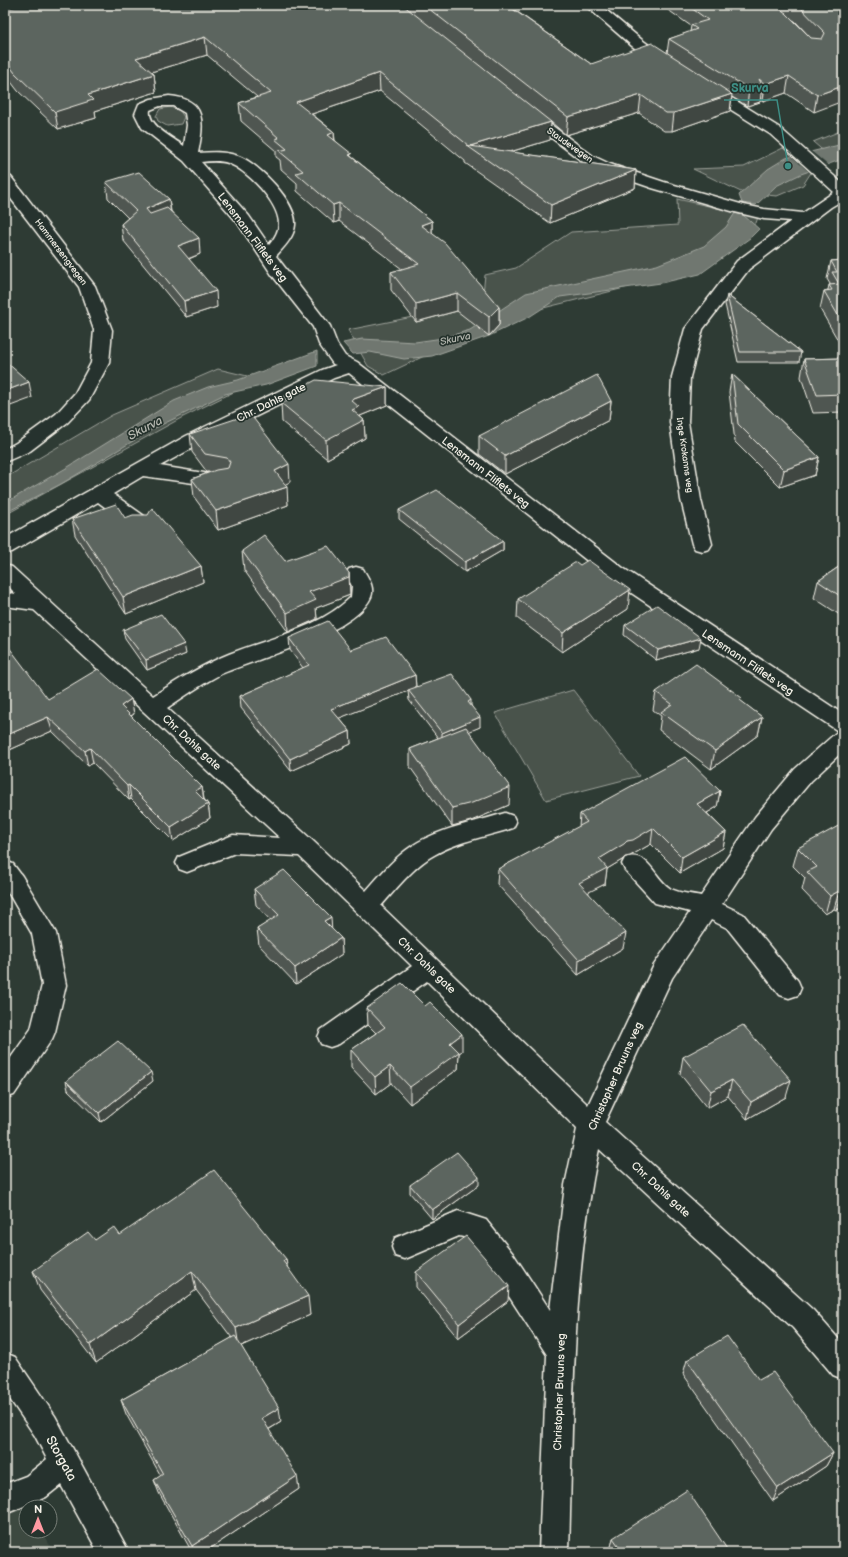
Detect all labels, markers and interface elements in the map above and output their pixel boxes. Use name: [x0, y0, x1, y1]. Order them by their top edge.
callout: Skurva: [724, 76, 777, 100]
text: Skurva: [731, 81, 769, 96]
street label: Staudevegen: [545, 126, 595, 165]
street label: Lensmann Fliflets veg: [215, 190, 290, 284]
street label: Hammersengvegen: [32, 217, 89, 288]
water label: Skurva: [439, 330, 472, 348]
street label: Chr. Dahls gate: [234, 380, 308, 425]
water label: Skurva: [125, 413, 165, 444]
street label: Inge Krokanns veg: [674, 417, 695, 493]
street label: Lensmann Fliflets veg: [439, 434, 532, 511]
street label: Lensmann Fliflets veg: [699, 627, 796, 698]
street label: Chr. Dahls gate: [160, 712, 224, 773]
street label: Chr. Dahls gate: [395, 934, 459, 997]
street label: Christopher Bruuns veg: [586, 1020, 645, 1133]
street label: Chr. Dahls gate: [629, 1159, 693, 1220]
street label: Christopher Bruuns veg: [551, 1333, 568, 1451]
street label: Storgata: [42, 1433, 80, 1484]
north arrow: [18, 1499, 58, 1539]
text: N: [34, 1503, 42, 1516]

